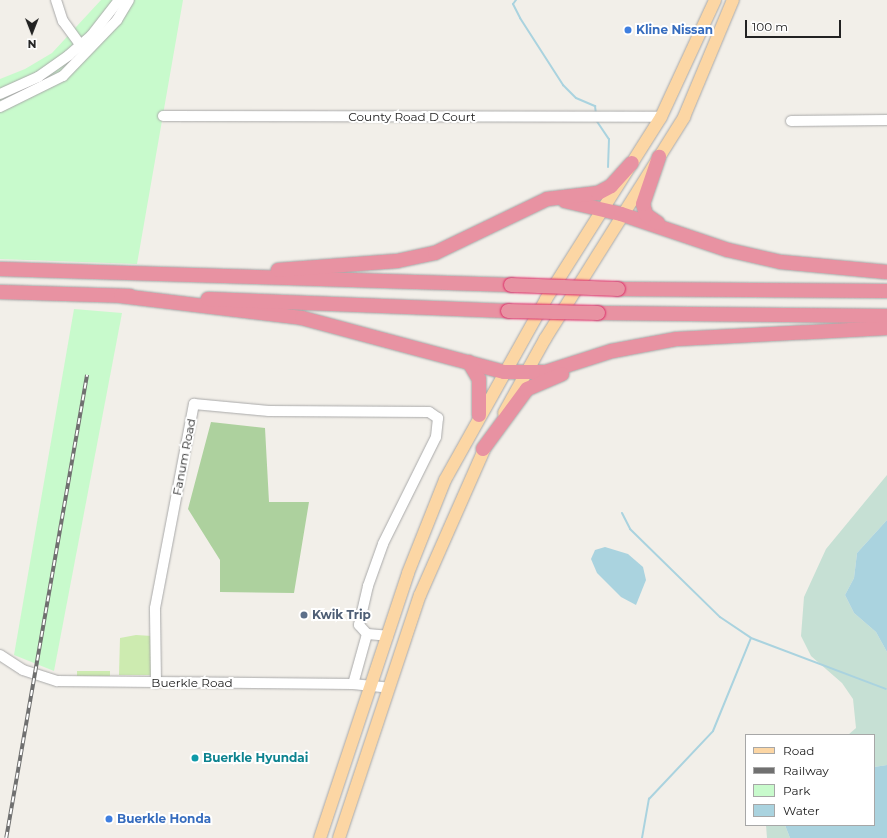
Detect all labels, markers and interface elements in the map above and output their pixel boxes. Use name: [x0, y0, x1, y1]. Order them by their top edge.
north arrow: [12, 12, 52, 52]
scale bar: [747, 12, 843, 38]
text: 100 m: [752, 19, 788, 34]
place label: Kline Nissan: [636, 23, 713, 37]
marker: Kline Nissan: [623, 25, 633, 35]
text: N: [28, 37, 36, 51]
street label: County Road D Court: [348, 110, 476, 124]
street label: Fanum Road: [170, 417, 198, 497]
place label: Kwik Trip: [312, 608, 371, 622]
marker: Kwik Trip: [299, 610, 309, 620]
street label: Buerkle Road: [151, 676, 233, 690]
legend: [745, 734, 875, 826]
text: Road: [783, 743, 814, 758]
place label: Buerkle Hyundai: [203, 751, 308, 765]
marker: Buerkle Hyundai: [190, 753, 200, 763]
text: Railway: [783, 763, 829, 778]
text: Park: [783, 783, 810, 798]
text: Water: [783, 803, 819, 818]
place label: Buerkle Honda: [117, 812, 211, 826]
marker: Buerkle Honda: [104, 814, 114, 824]

